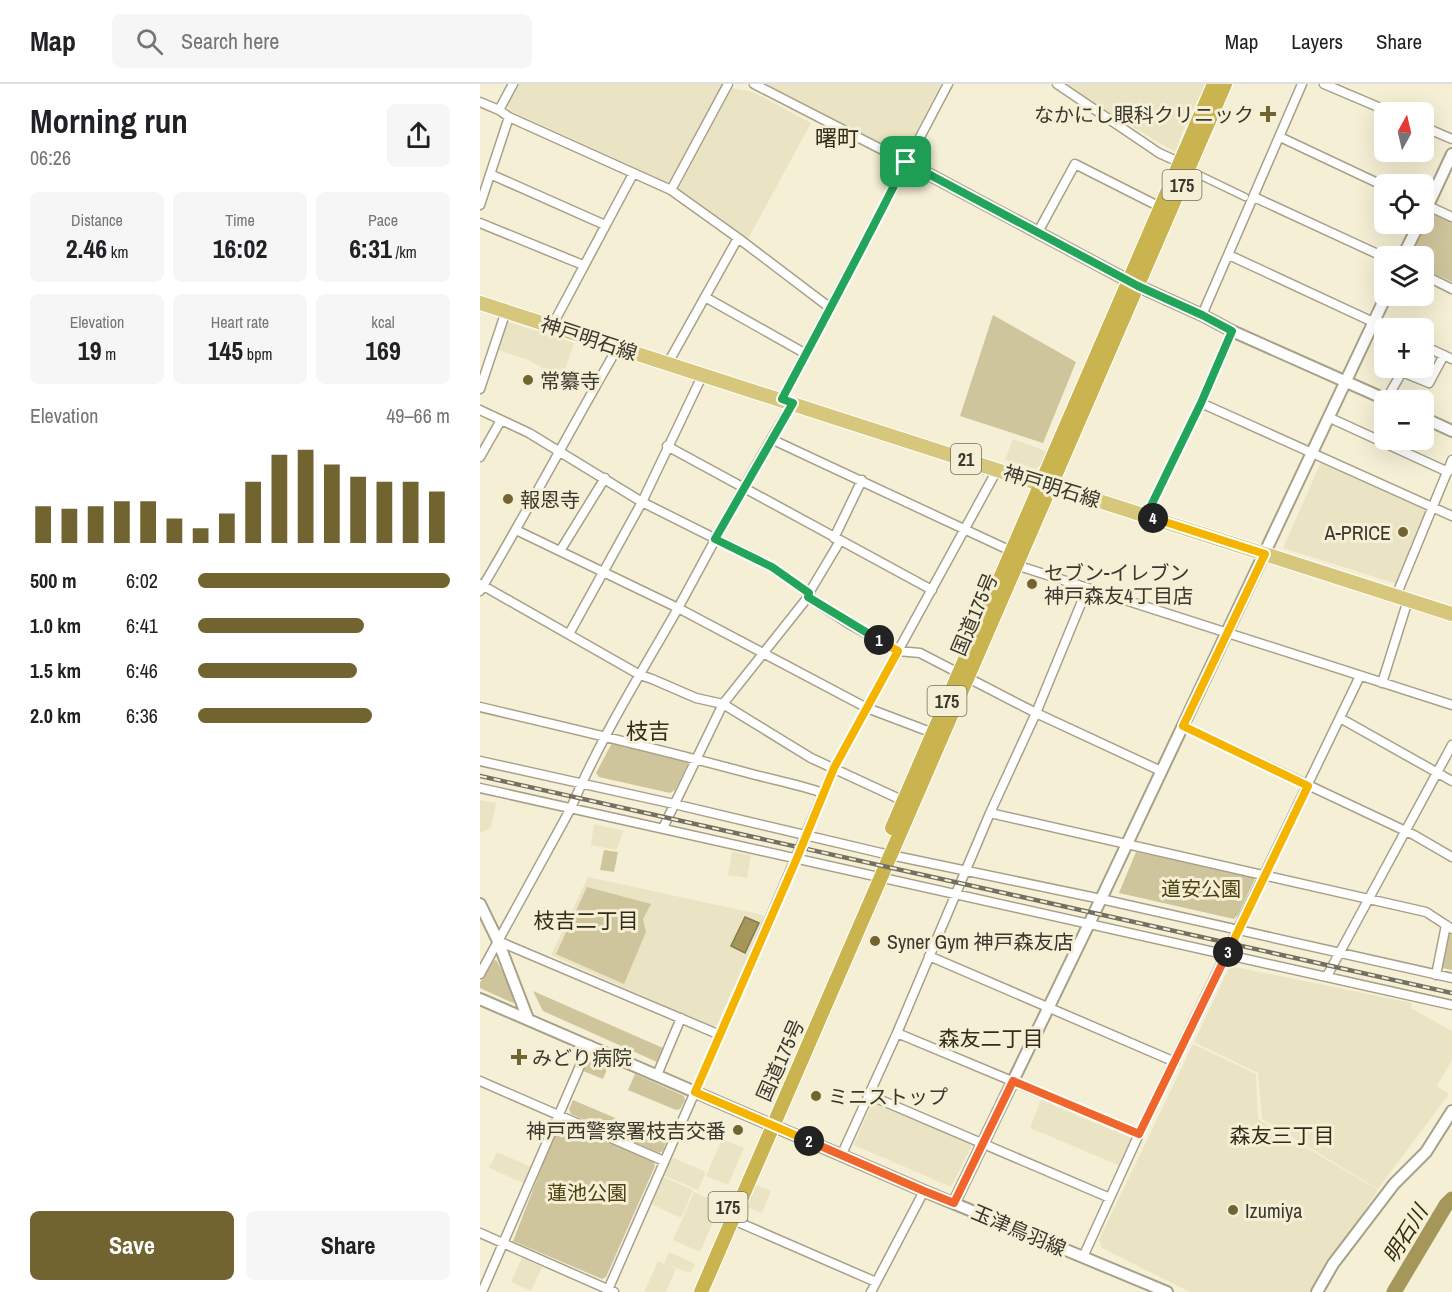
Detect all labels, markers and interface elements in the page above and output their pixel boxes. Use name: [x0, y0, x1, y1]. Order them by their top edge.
search box: [112, 14, 532, 68]
text: Map: [30, 22, 76, 60]
icon: search: [133, 25, 166, 58]
text: Search here: [181, 26, 279, 56]
text: Map: [1225, 27, 1258, 56]
text: Layers: [1291, 27, 1343, 56]
text: Share: [1376, 27, 1422, 56]
text: Morning run: [30, 99, 188, 143]
place label: なかにし眼科クリニック: [1034, 101, 1254, 128]
north arrow: [1374, 102, 1434, 162]
map controls: [1374, 102, 1434, 450]
button: share: [387, 104, 450, 167]
marker: なかにし眼科クリニック: [1259, 105, 1277, 123]
district label: 曙町: [815, 123, 859, 153]
pin: [880, 136, 931, 187]
text: 06:26: [30, 144, 71, 171]
icon: arrive: [889, 145, 922, 178]
road number: 175: [1162, 170, 1202, 200]
button: locate: [1374, 174, 1434, 234]
text: Distance: [71, 209, 123, 231]
text: Time: [225, 209, 255, 231]
text: Pace: [368, 209, 398, 231]
text: 2.46: [66, 231, 107, 266]
text: 16:02: [213, 231, 267, 266]
text: 6:31: [349, 231, 392, 266]
text: km: [107, 241, 128, 263]
text: /km: [392, 241, 417, 263]
button: layers: [1374, 246, 1434, 306]
street label: 神戸明石線: [537, 310, 641, 366]
text: Elevation: [70, 311, 124, 333]
text: Heart rate: [211, 311, 269, 333]
text: kcal: [371, 311, 395, 333]
button: +: [1374, 318, 1434, 378]
text: 19: [78, 333, 102, 368]
text: 145: [208, 333, 243, 368]
text: 169: [365, 333, 401, 368]
text: m: [102, 343, 116, 365]
text: bpm: [243, 343, 272, 365]
place label: 常纂寺: [540, 367, 600, 394]
marker: 常纂寺: [521, 373, 535, 387]
button: −: [1374, 390, 1434, 450]
text: Elevation: [30, 402, 98, 429]
text: 49–66 m: [386, 402, 450, 429]
road number: 21: [951, 444, 981, 474]
street label: 神戸明石線: [1000, 458, 1104, 514]
place label: 報恩寺: [520, 486, 580, 513]
marker: 報恩寺: [501, 492, 515, 506]
pin: 4: [1138, 503, 1168, 533]
text: 4: [1149, 507, 1157, 529]
place label: A-PRICE: [1323, 519, 1391, 546]
marker: A-PRICE: [1396, 525, 1410, 539]
place label: セブン-イレブン 神戸森友4丁目店: [1044, 559, 1193, 609]
text: 500 m: [30, 567, 77, 594]
text: 6:02: [126, 567, 158, 594]
street label: 国道175号: [945, 569, 1003, 659]
marker: セブン-イレブン 神戸森友4丁目店: [1025, 577, 1039, 591]
text: 1.0 km: [30, 612, 81, 639]
text: 6:41: [126, 612, 158, 639]
pin: 1: [864, 625, 894, 655]
text: 1: [875, 629, 883, 651]
text: 1.5 km: [30, 657, 81, 684]
text: 6:46: [126, 657, 158, 684]
road number: 175: [928, 686, 966, 716]
text: 2.0 km: [30, 702, 81, 729]
text: 6:36: [126, 702, 158, 729]
district label: 枝吉: [626, 716, 670, 746]
park label: 道安公園: [1161, 875, 1241, 902]
district label: 枝吉二丁目: [534, 906, 639, 935]
place label: Syner Gym 神戸森友店: [887, 928, 1074, 955]
marker: Syner Gym 神戸森友店: [868, 934, 882, 948]
pin: 3: [1213, 937, 1243, 967]
text: 3: [1224, 941, 1232, 963]
street label: 国道175号: [750, 1015, 810, 1105]
district label: 森友二丁目: [939, 1024, 1044, 1053]
place label: みどり病院: [532, 1044, 632, 1071]
marker: みどり病院: [510, 1048, 528, 1066]
place label: ミニストップ: [828, 1083, 948, 1110]
marker: ミニストップ: [809, 1089, 823, 1103]
place label: 神戸西警察署枝吉交番: [526, 1117, 726, 1144]
district label: 森友三丁目: [1230, 1121, 1335, 1150]
marker: 神戸西警察署枝吉交番: [731, 1123, 745, 1137]
pin: 2: [794, 1126, 824, 1156]
text: 2: [805, 1130, 813, 1152]
park label: 蓮池公園: [547, 1179, 627, 1206]
road number: 175: [708, 1192, 748, 1222]
place label: Izumiya: [1245, 1197, 1302, 1224]
street label: 玉津鳥羽線: [968, 1198, 1070, 1262]
water label: 明石川: [1376, 1198, 1435, 1268]
marker: Izumiya: [1226, 1203, 1240, 1217]
button: Save: [30, 1211, 234, 1280]
button: Share: [246, 1211, 450, 1280]

